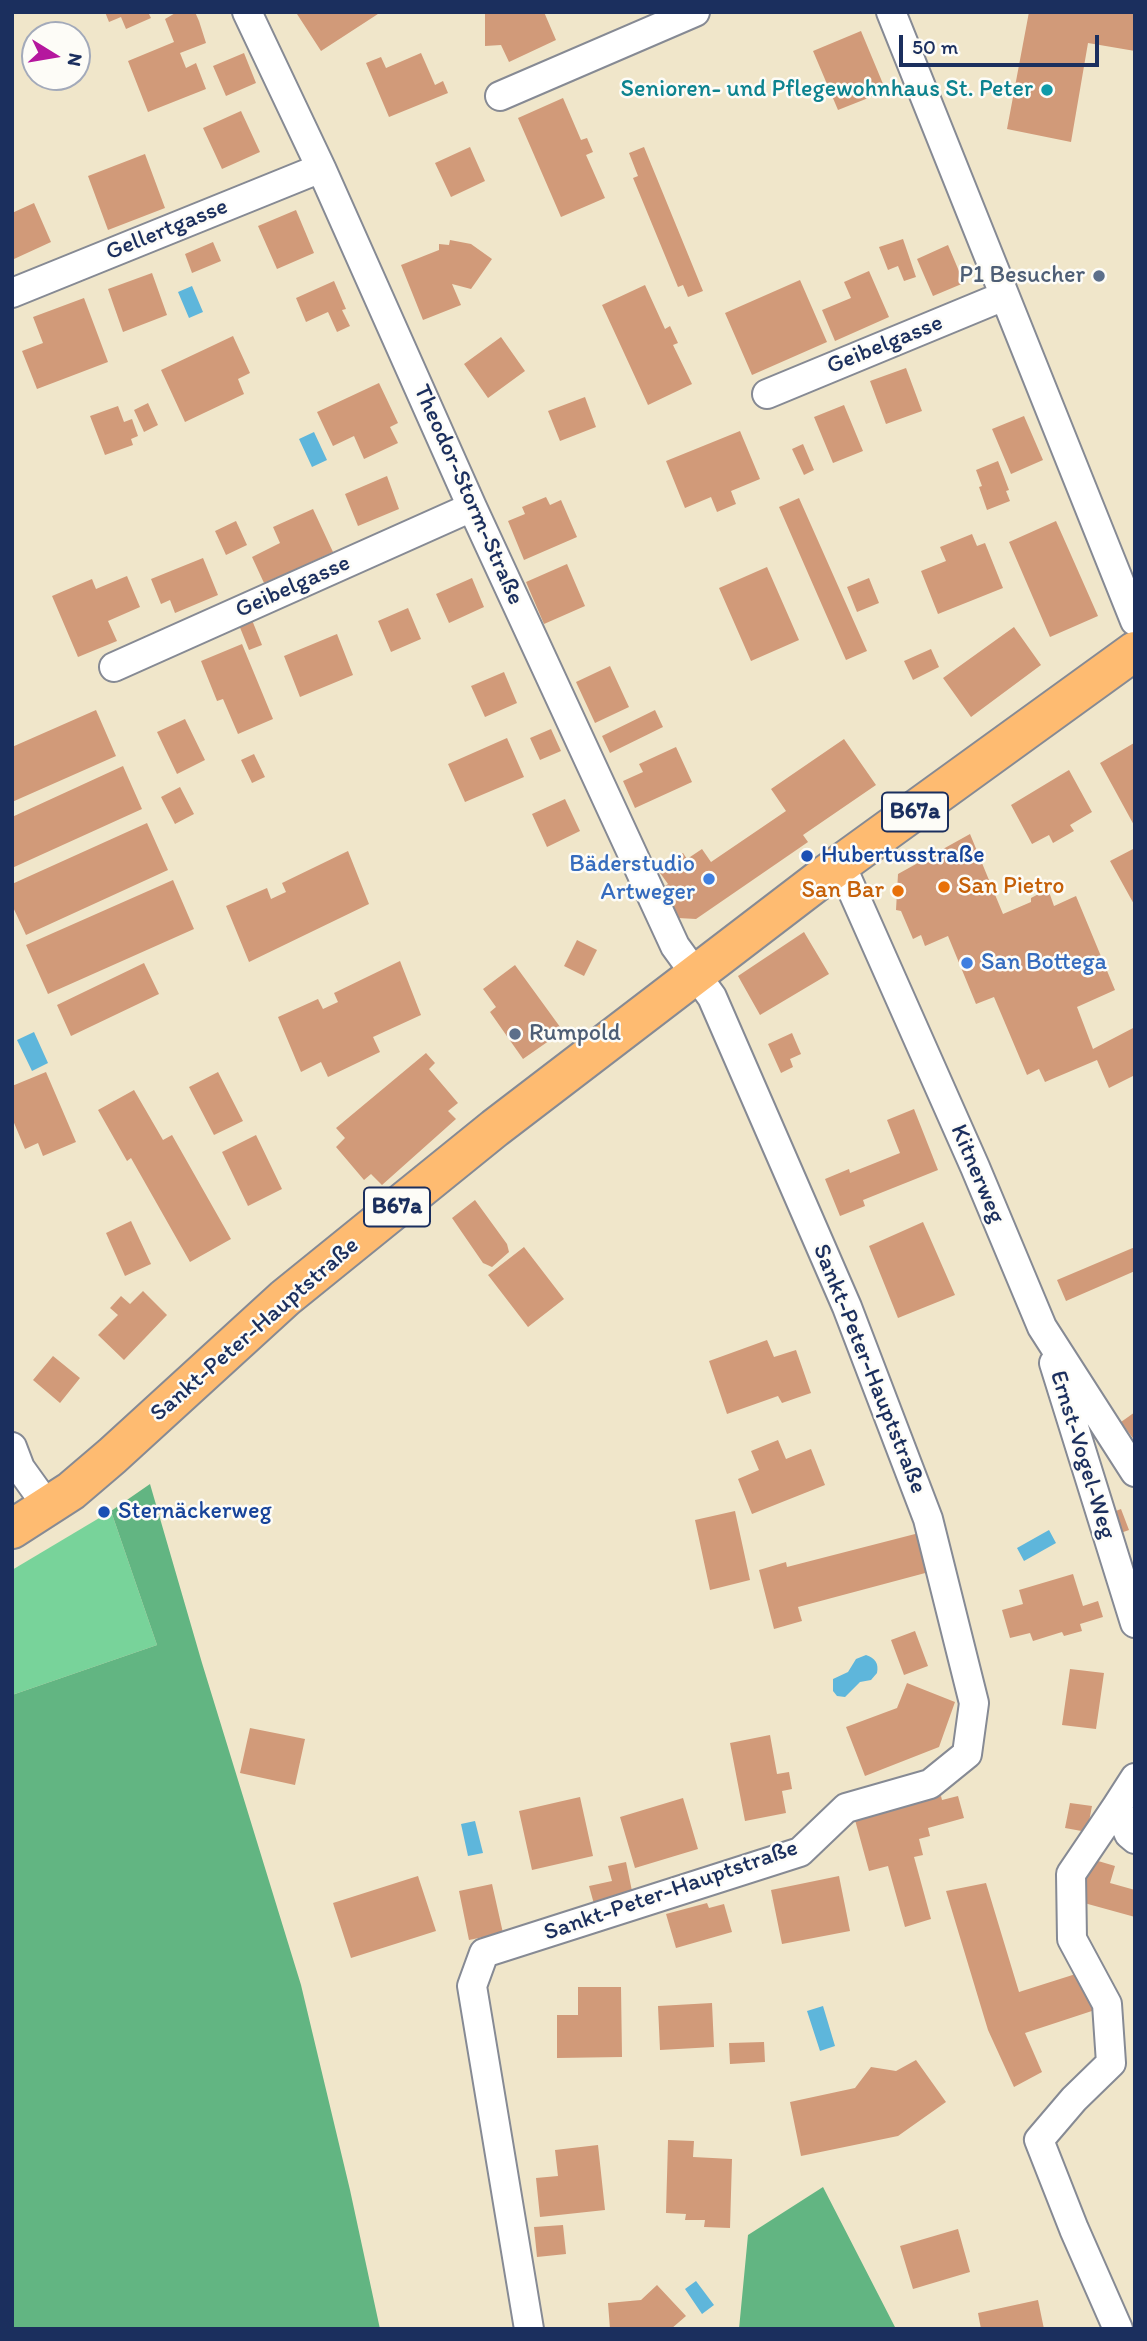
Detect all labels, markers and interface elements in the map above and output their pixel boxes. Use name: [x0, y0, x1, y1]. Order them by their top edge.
north arrow: [21, 21, 91, 91]
scale bar: [902, 21, 1102, 65]
text: 50 m: [912, 34, 958, 59]
text: N: [63, 51, 88, 68]
place label: Senioren- und Pflegewohnhaus St. Peter: [620, 76, 1033, 104]
marker: Senioren- und Pflegewohnhaus St. Peter: [1039, 82, 1055, 98]
street label: Gellertgasse: [102, 192, 232, 268]
place label: P1 Besucher: [959, 262, 1085, 290]
marker: P1 Besucher: [1091, 268, 1107, 284]
street label: Geibelgasse: [823, 309, 947, 381]
street label: Theodor-Storm-Straße: [406, 380, 530, 610]
street label: Geibelgasse: [231, 549, 355, 625]
road number: B67a: [882, 792, 948, 832]
place label: Hubertusstraße: [821, 842, 985, 870]
marker: Hubertusstraße: [799, 848, 815, 864]
place label: Bäderstudio Artweger: [569, 851, 695, 907]
marker: Bäderstudio Artweger: [701, 871, 717, 887]
place label: San Pietro: [958, 873, 1064, 901]
place label: San Bar: [802, 877, 884, 905]
marker: San Pietro: [936, 879, 952, 895]
marker: San Bar: [890, 883, 906, 899]
place label: San Bottega: [981, 949, 1107, 977]
marker: San Bottega: [959, 955, 975, 971]
place label: Rumpold: [529, 1020, 621, 1048]
marker: Rumpold: [507, 1026, 523, 1042]
street label: Kitnerweg: [943, 1120, 1011, 1228]
road number: B67a: [364, 1188, 430, 1226]
street label: Sankt-Peter-Hauptstraße: [145, 1232, 365, 1428]
street label: Sankt-Peter-Hauptstraße: [806, 1240, 932, 1498]
street label: Ernst-Vogel-Weg: [1043, 1367, 1121, 1543]
place label: Sternäckerweg: [118, 1498, 272, 1526]
marker: Sternäckerweg: [96, 1504, 112, 1520]
street label: Sankt-Peter-Hauptstraße: [540, 1834, 802, 1948]

